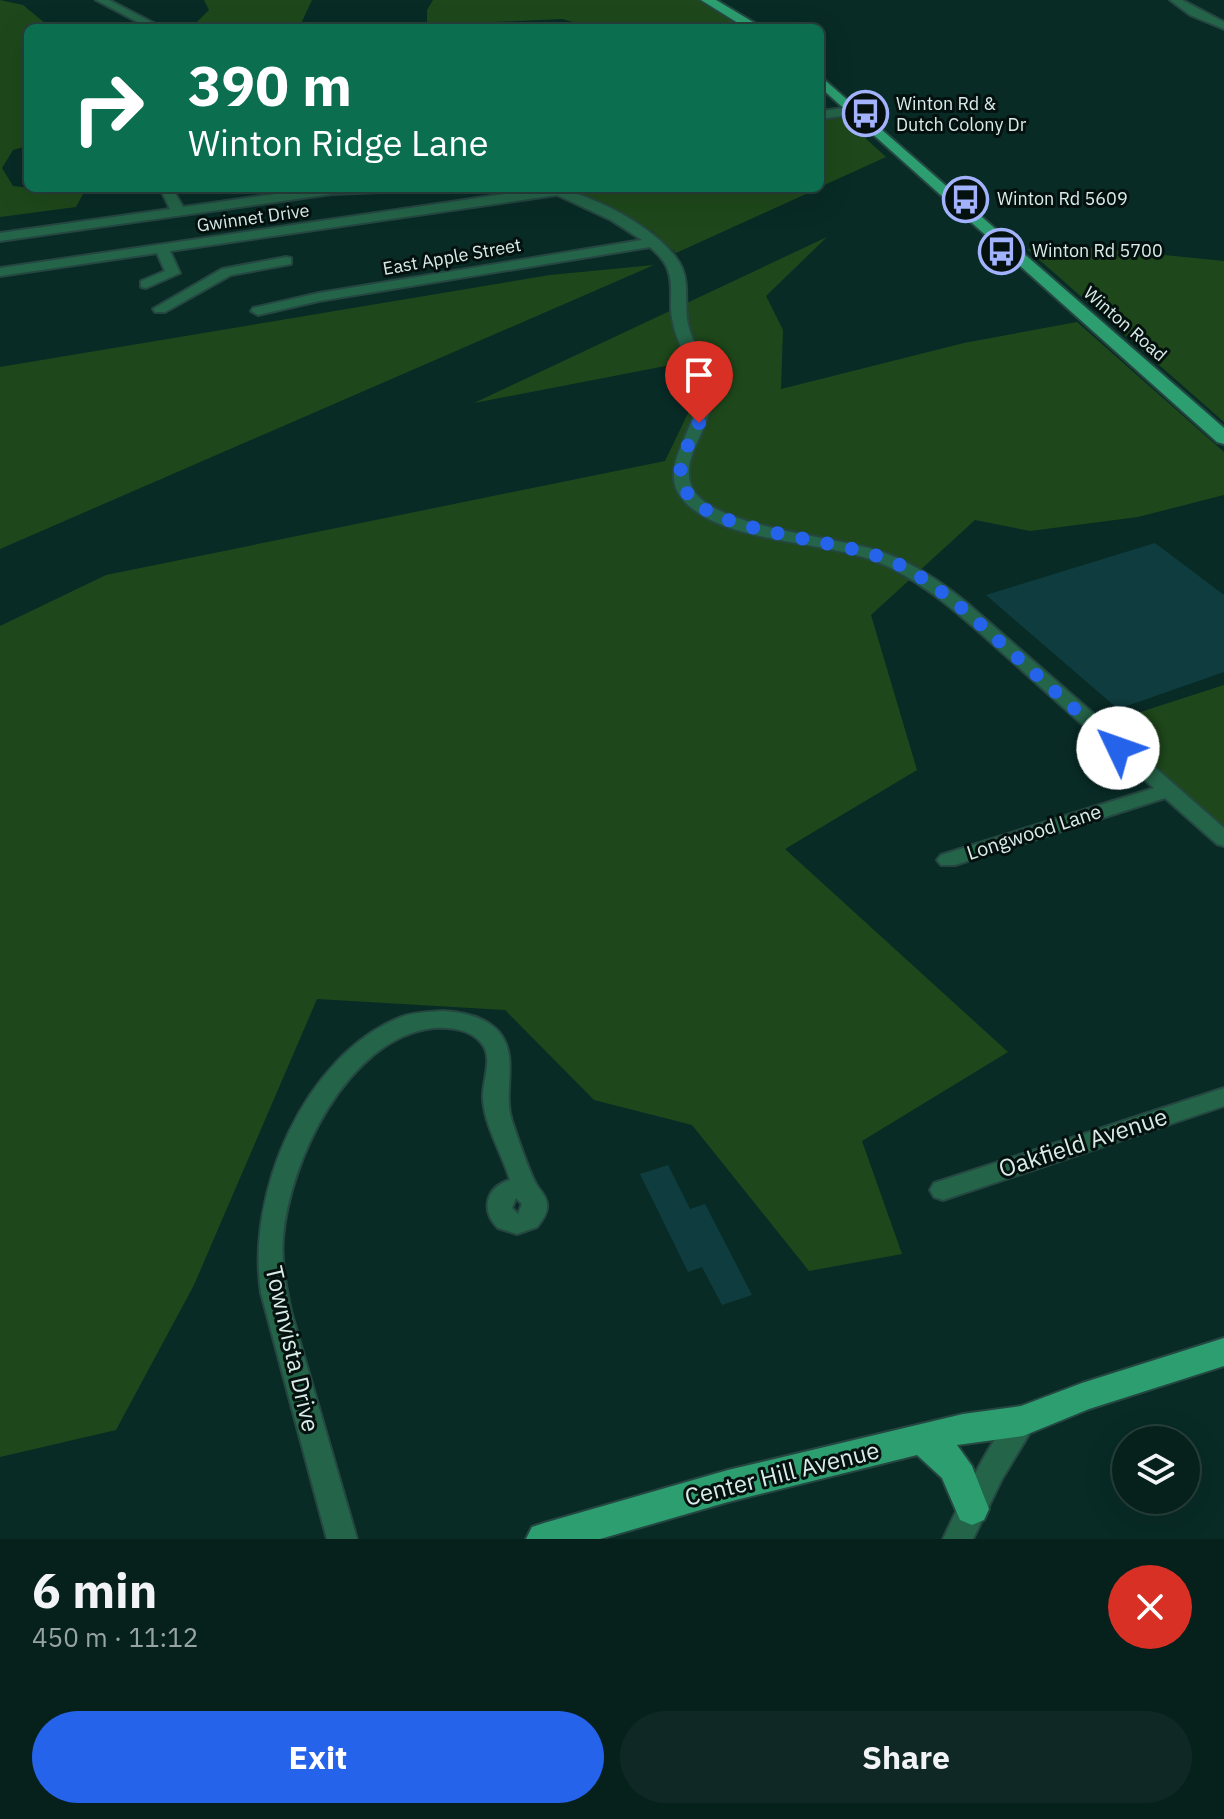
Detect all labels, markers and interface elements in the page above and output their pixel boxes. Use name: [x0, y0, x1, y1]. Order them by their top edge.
text: 390 m: [188, 49, 352, 121]
icon: right: [56, 56, 160, 160]
bus stop icon: Winton Rd & Dutch Colony Dr: [841, 90, 889, 138]
place label: Winton Rd & Dutch Colony Dr: [896, 92, 1027, 136]
text: Winton Ridge Lane: [188, 119, 489, 166]
bus stop icon: Winton Rd 5609: [942, 175, 990, 223]
place label: Winton Rd 5609: [997, 187, 1128, 210]
street label: Gwinnet Drive: [195, 198, 311, 237]
bus stop icon: Winton Rd 5700: [977, 227, 1025, 275]
street label: East Apple Street: [381, 233, 523, 280]
place label: Winton Rd 5700: [1032, 239, 1163, 262]
street label: Winton Road: [1079, 281, 1172, 366]
pin: [665, 341, 733, 423]
icon: arrive: [677, 353, 721, 397]
position arrow: [1076, 706, 1160, 790]
street label: Longwood Lane: [963, 797, 1105, 866]
street label: Oakfield Avenue: [994, 1100, 1171, 1184]
street label: Townvista Drive: [258, 1263, 328, 1435]
map controls: [1112, 1426, 1200, 1514]
button: layers: [1112, 1426, 1200, 1514]
street label: Center Hill Avenue: [681, 1433, 882, 1513]
text: 6 min: [32, 1559, 157, 1621]
button: close: [1108, 1565, 1192, 1649]
text: 450 m · 11:12: [32, 1620, 198, 1654]
button: Exit: [32, 1711, 604, 1803]
button: Share: [620, 1711, 1192, 1803]

